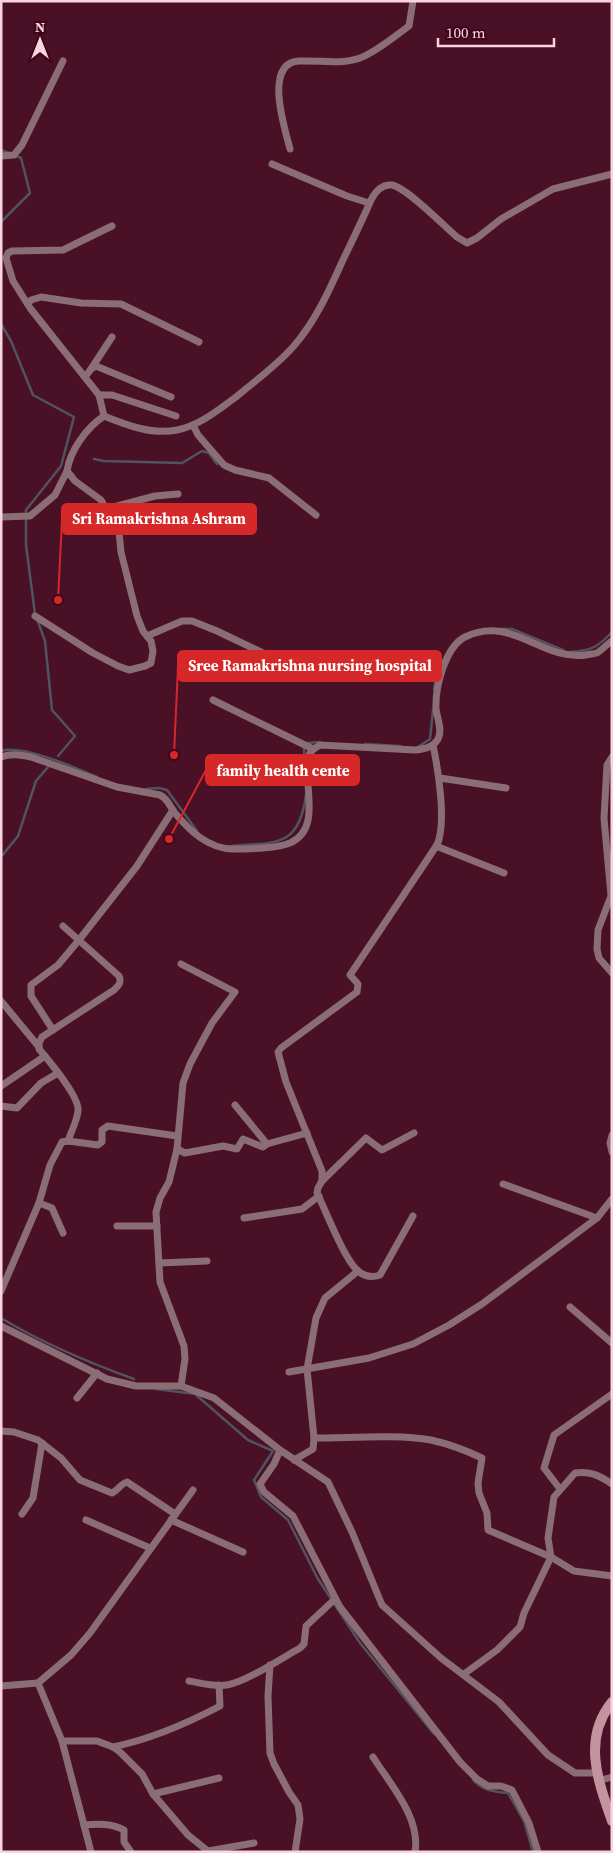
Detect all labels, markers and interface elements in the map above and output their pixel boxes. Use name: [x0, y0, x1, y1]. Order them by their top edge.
north arrow: [15, 15, 65, 65]
scale bar: [438, 15, 554, 47]
text: N: [35, 17, 45, 37]
text: 100 m: [446, 22, 486, 43]
callout: Sri Ramakrishna Ashram: [62, 504, 256, 534]
text: Sri Ramakrishna Ashram: [72, 508, 246, 529]
callout: Sree Ramakrishna nursing hospital: [178, 651, 441, 681]
text: Sree Ramakrishna nursing hospital: [188, 655, 432, 676]
callout: family health cente: [206, 755, 359, 785]
text: family health cente: [216, 760, 350, 781]

